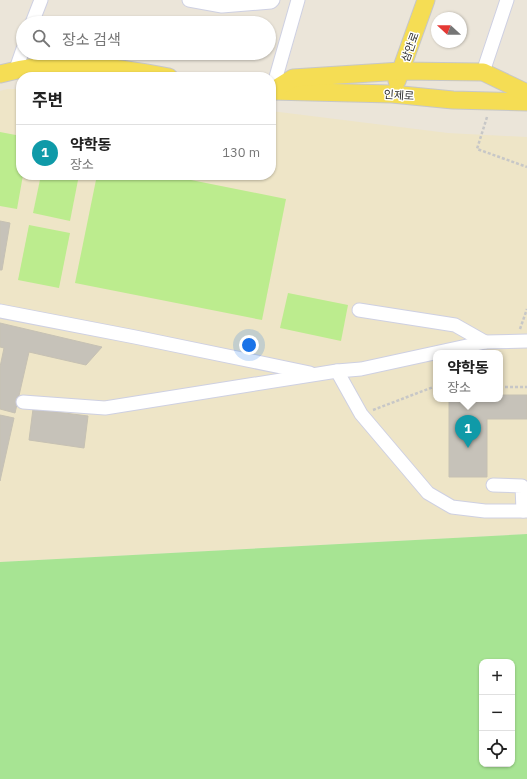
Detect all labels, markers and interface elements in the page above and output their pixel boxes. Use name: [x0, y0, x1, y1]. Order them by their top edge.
north arrow: [431, 12, 467, 48]
search box: [16, 16, 276, 60]
icon: search: [30, 27, 52, 49]
text: 장소 검색: [62, 30, 121, 49]
street label: 삼안로: [398, 30, 422, 64]
street label: 인제로: [383, 87, 415, 103]
text: 주변: [32, 89, 63, 111]
text: 약학동: [70, 135, 111, 154]
text: 1: [41, 144, 49, 161]
text: 130 m: [222, 144, 260, 161]
text: 장소: [70, 156, 94, 173]
your location: [239, 335, 259, 355]
popup: [433, 350, 503, 402]
text: 약학동: [447, 358, 489, 377]
text: 장소: [447, 379, 471, 396]
pin: 1: [455, 415, 481, 448]
map controls: [479, 659, 515, 767]
button: +: [479, 659, 515, 695]
button: −: [479, 695, 515, 731]
button: locate: [479, 731, 515, 767]

